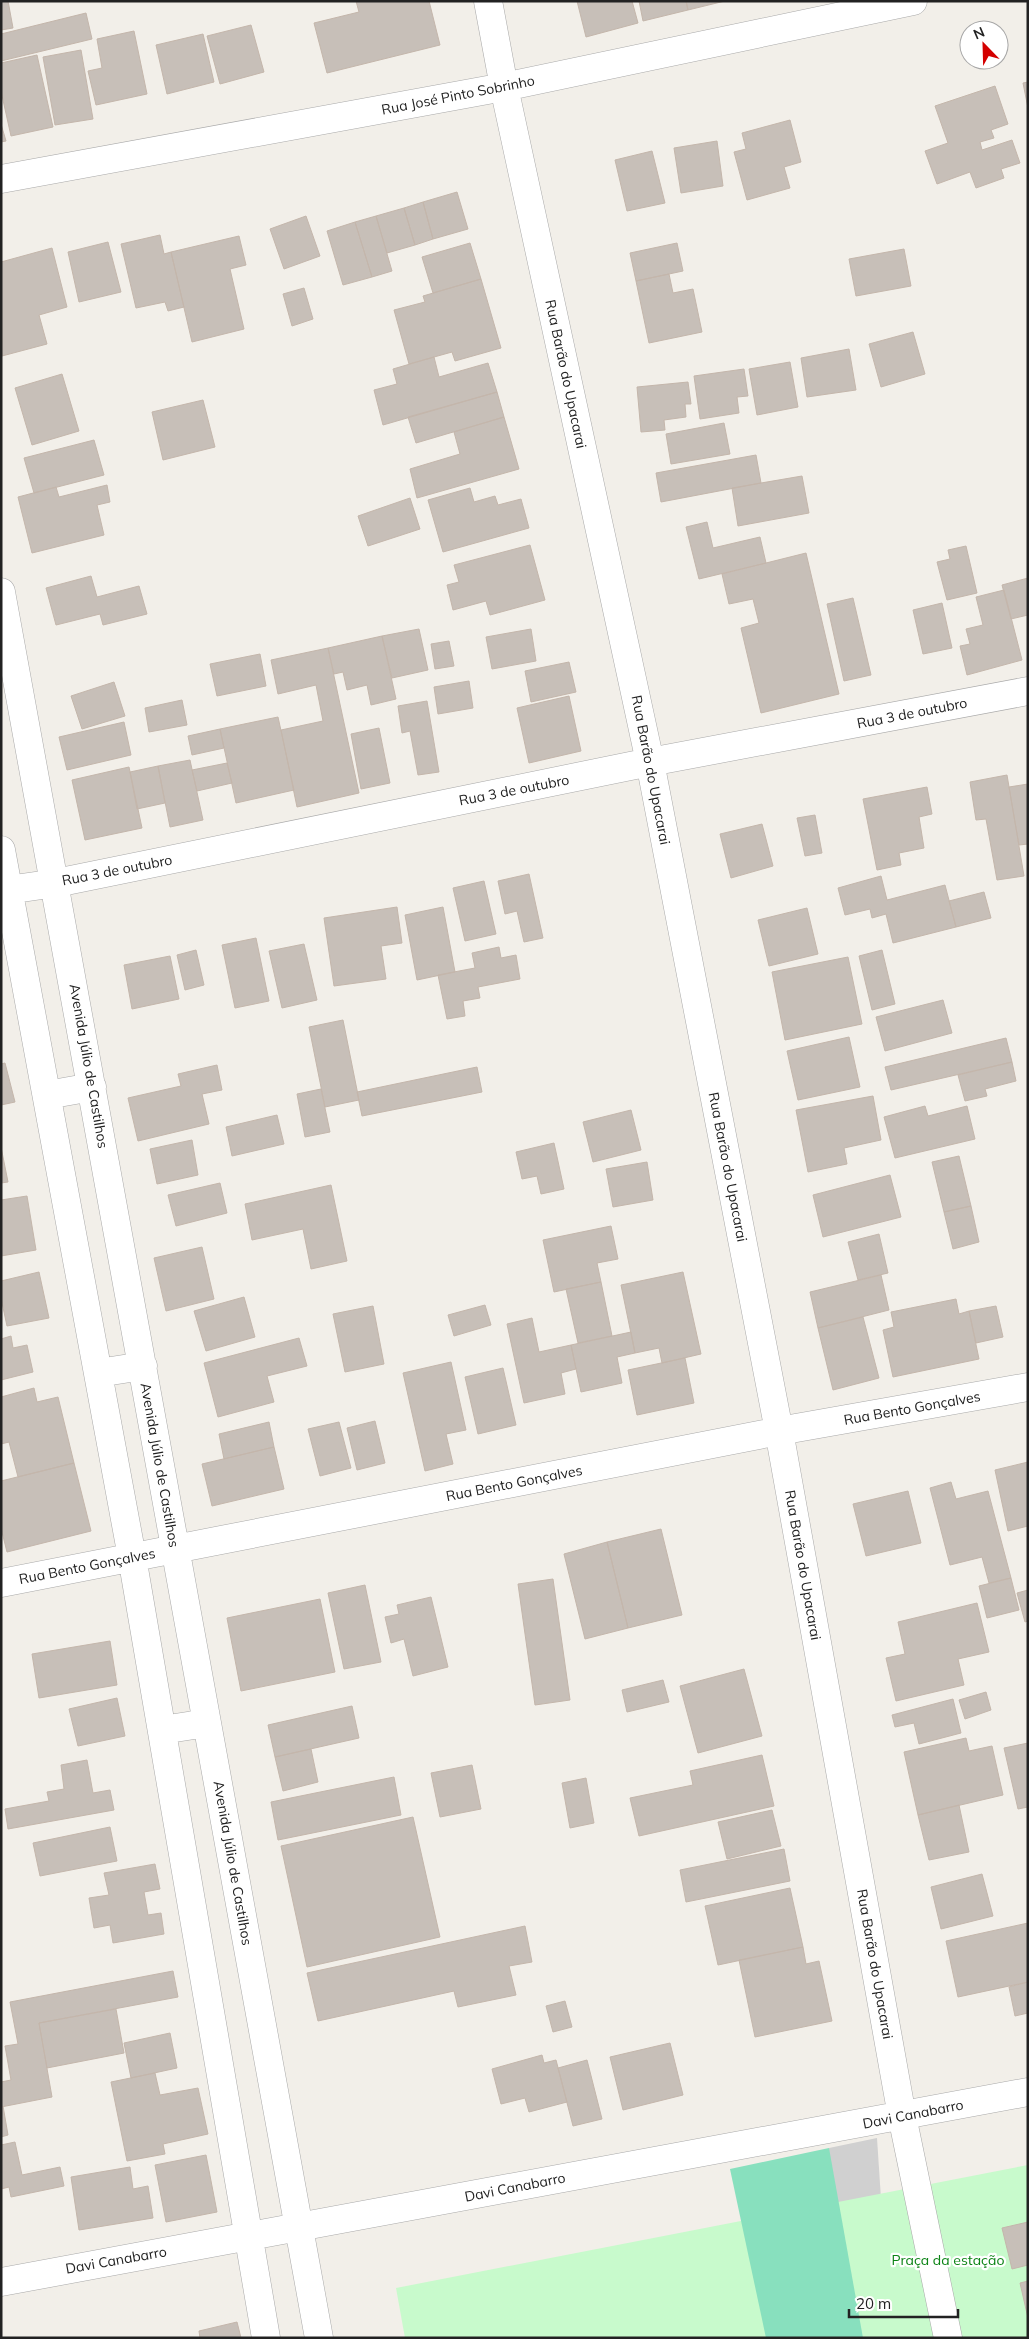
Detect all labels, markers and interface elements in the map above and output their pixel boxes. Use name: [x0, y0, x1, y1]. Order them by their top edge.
north arrow: [959, 20, 1009, 70]
text: N: [971, 23, 987, 43]
street label: Rua José Pinto Sobrinho: [380, 71, 536, 119]
street label: Rua Barão do Upacarai: [541, 298, 591, 450]
street label: Rua 3 de outubro: [855, 693, 969, 733]
street label: Rua Barão do Upacarai: [628, 694, 674, 846]
street label: Rua 3 de outubro: [457, 770, 571, 810]
street label: Rua 3 de outubro: [60, 850, 174, 890]
street label: Avenida Júlio de Castilhos: [66, 982, 112, 1150]
street label: Rua Barão do Upacarai: [705, 1091, 751, 1243]
street label: Avenida Júlio de Castilhos: [137, 1381, 183, 1549]
street label: Rua Bento Gonçalves: [842, 1387, 982, 1429]
street label: Rua Bento Gonçalves: [444, 1461, 584, 1505]
street label: Rua Barão do Upacarai: [781, 1489, 825, 1641]
street label: Rua Bento Gonçalves: [17, 1544, 157, 1588]
street label: Avenida Júlio de Castilhos: [210, 1779, 256, 1947]
street label: Rua Barão do Upacarai: [853, 1888, 897, 2040]
street label: Davi Canabarro: [861, 2095, 965, 2133]
street label: Davi Canabarro: [463, 2168, 567, 2206]
street label: Davi Canabarro: [64, 2242, 168, 2278]
park label: Praça da estação: [892, 2251, 1004, 2269]
scale bar: [849, 2286, 958, 2318]
text: 20 m: [856, 2294, 891, 2313]

